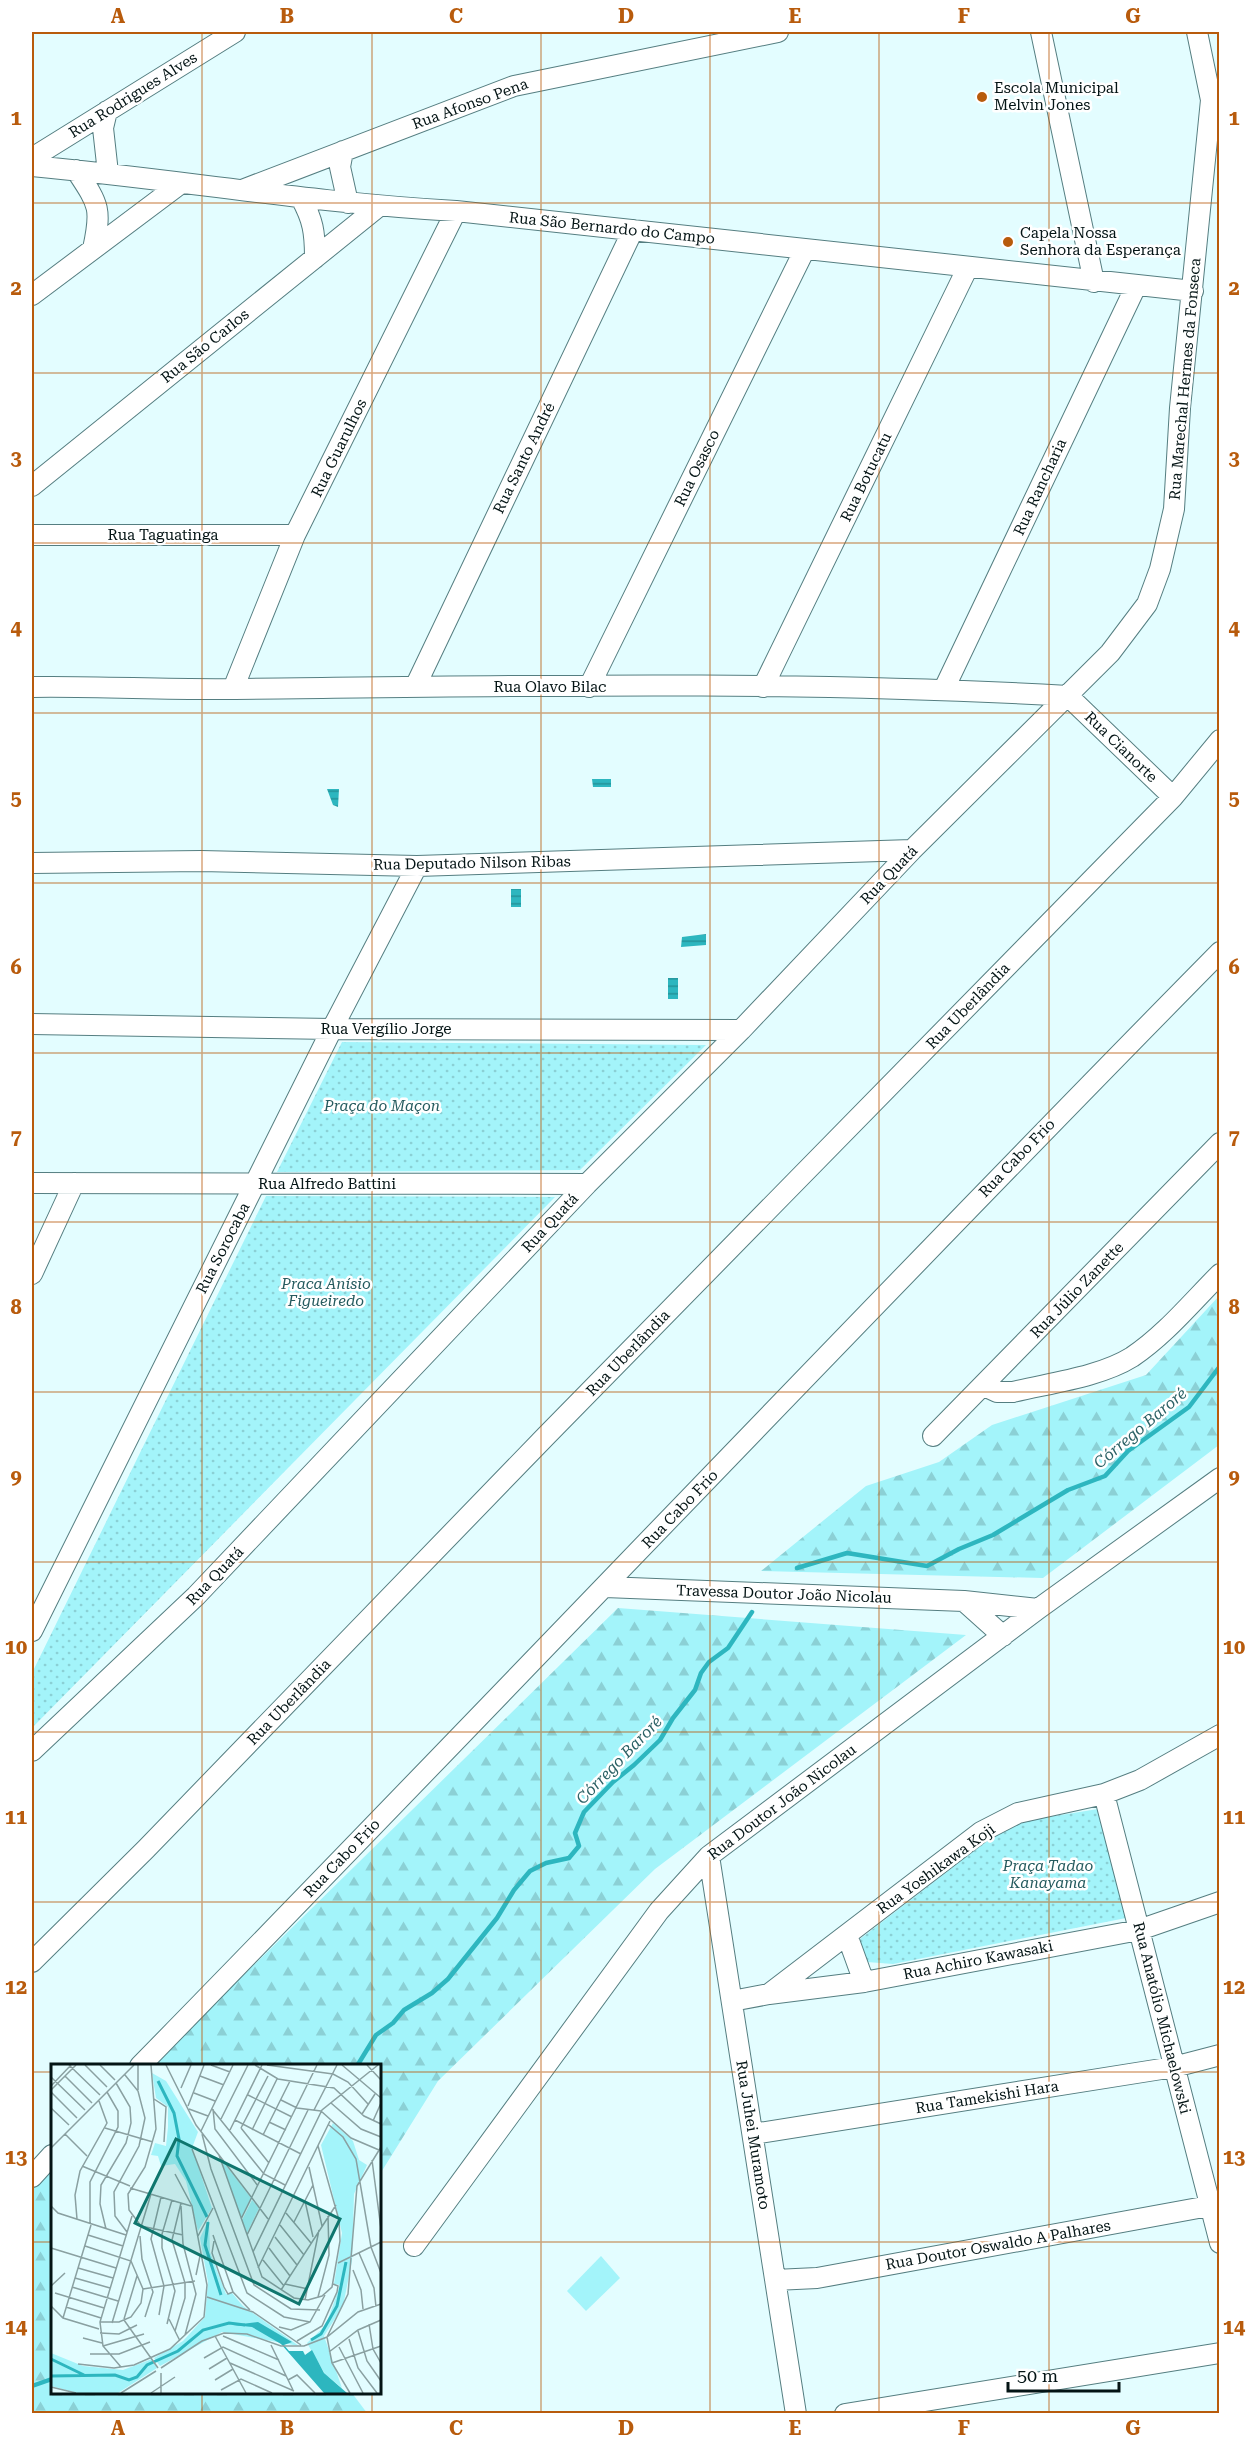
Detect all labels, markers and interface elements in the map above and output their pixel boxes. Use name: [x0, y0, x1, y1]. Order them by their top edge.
text: A: [111, 4, 126, 28]
text: B: [280, 4, 294, 28]
text: C: [449, 4, 463, 28]
text: D: [618, 4, 634, 28]
text: E: [789, 4, 802, 28]
text: F: [958, 4, 970, 28]
text: G: [1125, 4, 1141, 28]
street label: Rua Rodrigues Alves: [66, 48, 200, 142]
street label: Rua Afonso Pena: [410, 75, 530, 133]
place label: Escola Municipal Melvin Jones: [994, 79, 1119, 114]
marker: Escola Municipal Melvin Jones: [975, 90, 989, 104]
text: 1: [10, 106, 22, 130]
text: 1: [1228, 106, 1240, 130]
street label: Rua São Bernardo do Campo: [508, 208, 716, 248]
place label: Capela Nossa Senhora da Esperança: [1020, 224, 1181, 259]
marker: Capela Nossa Senhora da Esperança: [1001, 235, 1015, 249]
street label: Rua Marechal Hermes da Fonseca: [1165, 257, 1205, 501]
text: 2: [10, 276, 22, 300]
text: 2: [1228, 276, 1240, 300]
street label: Rua São Carlos: [157, 305, 253, 387]
street label: Rua Guarulhos: [307, 396, 371, 500]
street label: Rua Santo André: [489, 400, 559, 516]
street label: Rua Osasco: [671, 427, 723, 509]
street label: Rua Botucatu: [837, 429, 896, 525]
street label: Rua Rancharia: [1010, 436, 1070, 538]
text: 3: [10, 446, 22, 470]
text: 3: [1228, 446, 1240, 470]
street label: Rua Taguatinga: [108, 526, 218, 544]
text: 4: [10, 616, 22, 640]
text: 4: [1228, 616, 1240, 640]
street label: Rua Olavo Bilac: [494, 678, 606, 696]
street label: Rua Cianorte: [1081, 708, 1161, 786]
text: 5: [10, 786, 22, 810]
text: 5: [1228, 786, 1240, 810]
street label: Rua Quatá: [857, 842, 921, 908]
street label: Rua Deputado Nilson Ribas: [373, 852, 571, 874]
text: 6: [10, 955, 22, 979]
text: 6: [1228, 955, 1240, 979]
street label: Rua Uberlândia: [922, 959, 1014, 1053]
street label: Rua Vergílio Jorge: [321, 1020, 451, 1038]
park label: Praça do Maçon: [323, 1097, 440, 1115]
street label: Rua Cabo Frio: [975, 1115, 1059, 1201]
text: 7: [10, 1125, 22, 1149]
text: 7: [1228, 1125, 1240, 1149]
street label: Rua Alfredo Battini: [258, 1175, 396, 1193]
street label: Rua Quatá: [518, 1190, 582, 1256]
street label: Rua Sorocaba: [192, 1200, 254, 1296]
street label: Rua Júlio Zanette: [1027, 1238, 1127, 1342]
park label: Praca Anísio Figueiredo: [280, 1275, 371, 1310]
text: 8: [10, 1295, 22, 1319]
text: 8: [1228, 1295, 1240, 1319]
street label: Rua Uberlândia: [582, 1306, 674, 1400]
water label: Córrego Baroré: [1090, 1384, 1190, 1472]
text: 9: [10, 1465, 22, 1489]
text: 9: [1228, 1465, 1240, 1489]
street label: Rua Cabo Frio: [638, 1466, 722, 1552]
street label: Rua Quatá: [183, 1543, 247, 1609]
street label: Travessa Doutor João Nicolau: [676, 1581, 893, 1607]
text: 10: [5, 1635, 27, 1659]
text: 10: [1223, 1635, 1245, 1659]
street label: Rua Uberlândia: [243, 1655, 335, 1749]
water label: Córrego Baroré: [572, 1712, 666, 1808]
street label: Rua Doutor João Nicolau: [704, 1740, 860, 1864]
text: 11: [5, 1805, 27, 1829]
text: 11: [1223, 1805, 1245, 1829]
street label: Rua Cabo Frio: [300, 1815, 384, 1901]
street label: Rua Yoshikawa Koji: [874, 1820, 999, 1918]
park label: Praça Tadao Kanayama: [1002, 1857, 1093, 1892]
street label: Rua Anatólio Michaelowski: [1129, 1920, 1195, 2116]
street label: Rua Achiro Kawasaki: [902, 1937, 1055, 1983]
text: 12: [5, 1975, 27, 1999]
text: 12: [1223, 1975, 1245, 1999]
street label: Rua Juhei Muramoto: [732, 2059, 774, 2211]
inset map: [51, 2064, 381, 2394]
street label: Rua Tamekishi Hara: [914, 2077, 1060, 2117]
text: 13: [5, 2145, 27, 2169]
text: 13: [1223, 2145, 1245, 2169]
street label: Rua Doutor Oswaldo A Palhares: [884, 2216, 1112, 2274]
text: 14: [5, 2315, 28, 2339]
text: 14: [1223, 2315, 1246, 2339]
scale bar: [1008, 2355, 1119, 2393]
text: 50 m: [1017, 2365, 1058, 2386]
text: A: [111, 2416, 126, 2440]
text: B: [280, 2416, 294, 2440]
text: C: [449, 2416, 463, 2440]
text: D: [618, 2416, 634, 2440]
text: E: [789, 2416, 802, 2440]
text: F: [958, 2416, 970, 2440]
text: G: [1125, 2416, 1141, 2440]

